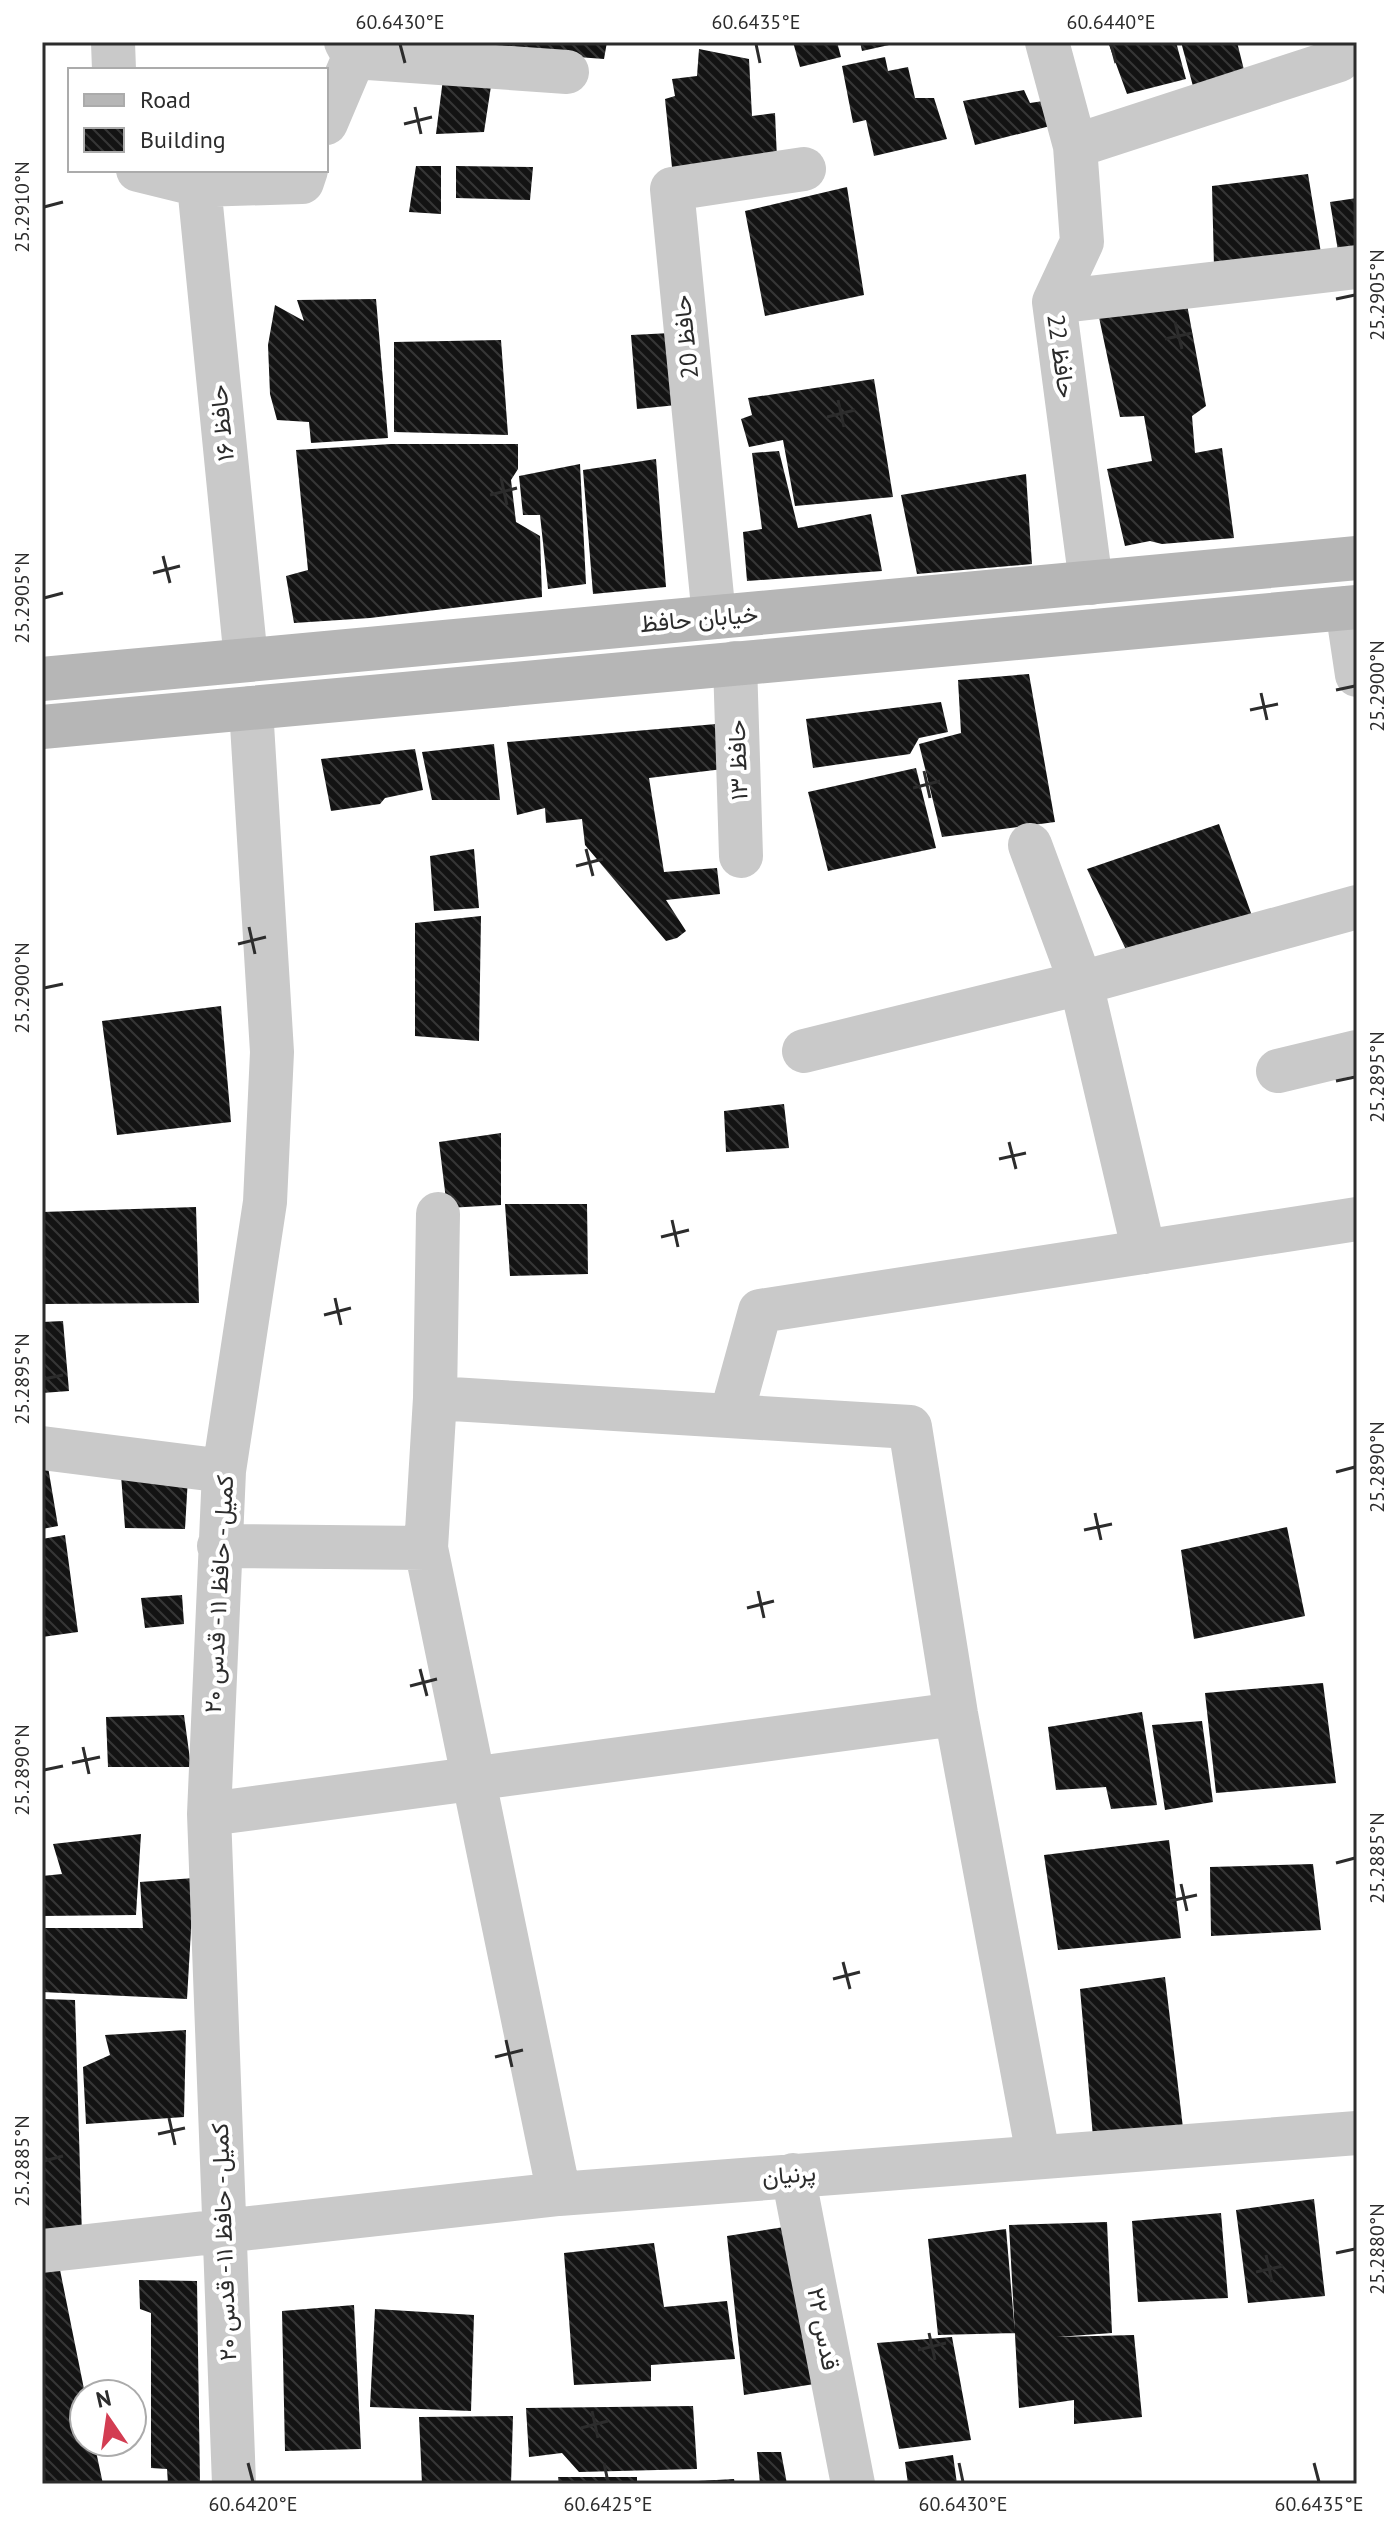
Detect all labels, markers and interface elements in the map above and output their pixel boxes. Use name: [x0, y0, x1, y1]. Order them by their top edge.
text: 60.6430°E: [356, 9, 444, 35]
text: 60.6435°E: [712, 9, 800, 35]
text: 60.6440°E: [1067, 9, 1155, 35]
legend: [68, 68, 328, 172]
text: Road: [140, 84, 191, 115]
text: Building: [140, 124, 226, 155]
text: 25.2910°N: [9, 161, 35, 253]
text: 25.2905°N: [1364, 249, 1390, 341]
street label: حافظ 20: [666, 294, 705, 381]
street label: حافظ 22: [1040, 312, 1083, 400]
street label: حافظ ۱۶: [202, 383, 241, 463]
text: 25.2905°N: [9, 552, 35, 644]
street label: خیابان حافظ: [638, 598, 759, 639]
text: 25.2900°N: [1364, 640, 1390, 732]
street label: حافظ ۱۳: [721, 719, 754, 801]
text: 25.2900°N: [9, 942, 35, 1034]
text: 25.2895°N: [1364, 1031, 1390, 1123]
text: 25.2895°N: [9, 1333, 35, 1425]
text: 25.2890°N: [1364, 1421, 1390, 1513]
street label: کمیل - حافظ ۱۱ - قدس ۲۰: [197, 1474, 240, 1714]
text: 25.2890°N: [9, 1724, 35, 1816]
text: 25.2885°N: [1364, 1812, 1390, 1904]
text: 25.2885°N: [9, 2115, 35, 2207]
street label: کمیل - حافظ ۱۱ - قدس ۲۰: [204, 2122, 243, 2362]
street label: پرنیان: [761, 2157, 817, 2193]
text: 25.2880°N: [1364, 2203, 1390, 2295]
street label: قدس ۲۲: [800, 2285, 847, 2373]
north arrow: [68, 2378, 148, 2458]
text: N: [93, 2383, 114, 2414]
text: 60.6420°E: [209, 2491, 297, 2517]
text: 60.6425°E: [564, 2491, 652, 2517]
text: 60.6430°E: [919, 2491, 1007, 2517]
text: 60.6435°E: [1275, 2491, 1363, 2517]

